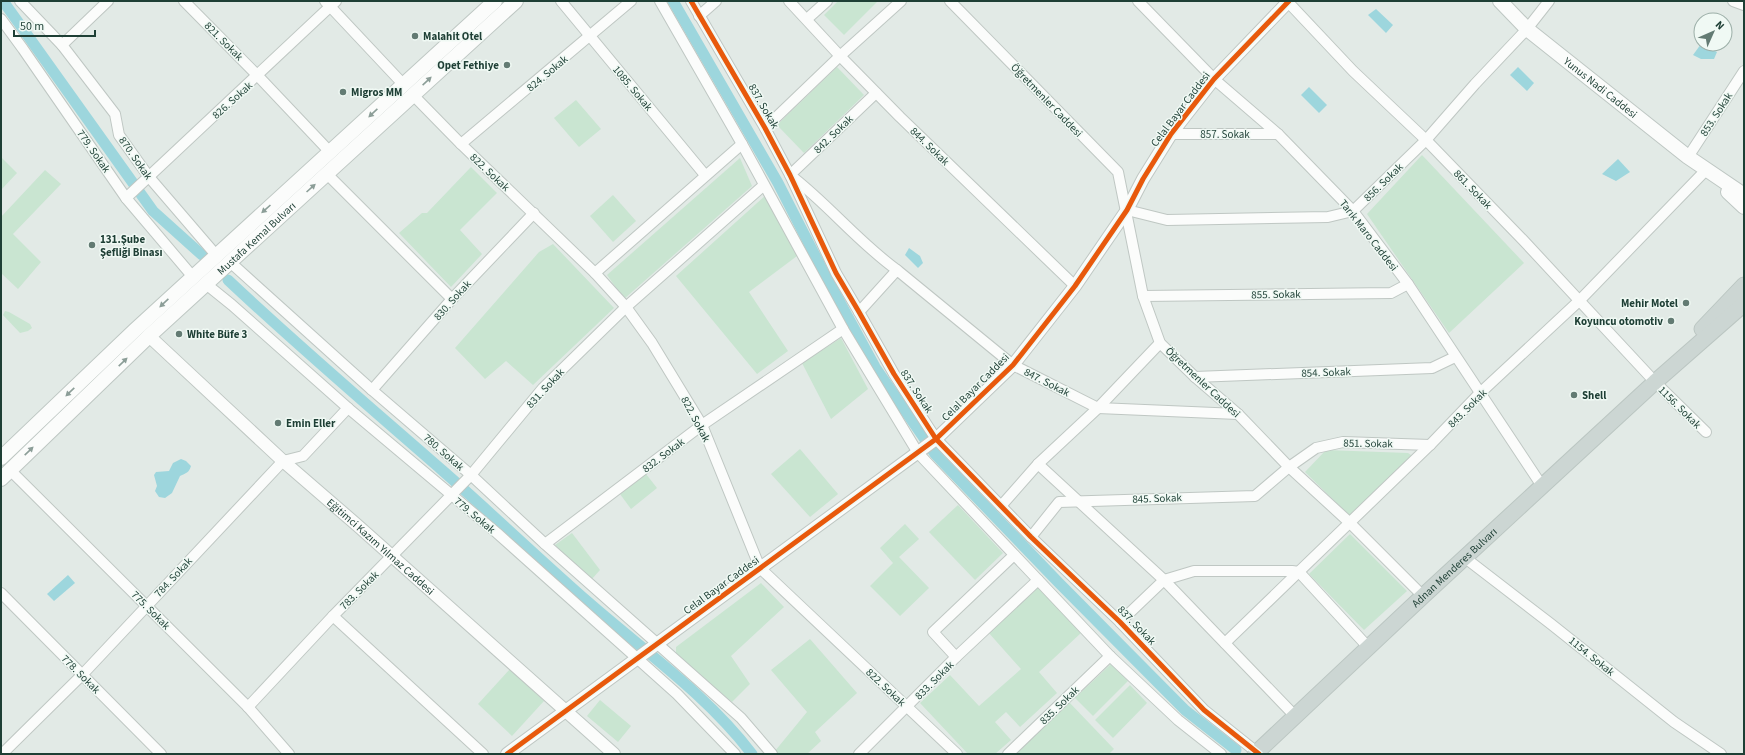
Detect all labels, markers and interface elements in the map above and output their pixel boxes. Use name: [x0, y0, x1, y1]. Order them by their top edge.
scale bar: [14, 12, 95, 38]
north arrow: [1693, 12, 1733, 52]
text: N: [1712, 17, 1728, 33]
text: 50 m: [20, 18, 44, 35]
street label: 821. Sokak: [201, 19, 247, 65]
place label: Malahit Otel: [423, 29, 483, 44]
marker: Malahit Otel: [410, 31, 420, 41]
street label: 824. Sokak: [524, 51, 572, 95]
street label: Yunus Nadi Caddesi: [1560, 53, 1640, 122]
place label: Opet Fethiye: [437, 58, 499, 73]
marker: Opet Fethiye: [502, 60, 512, 70]
street label: Öğretmenler Caddesi: [1007, 60, 1086, 141]
street label: 1085. Sokak: [609, 62, 656, 115]
street label: Celal Bayar Caddesi: [1147, 69, 1214, 150]
one-way arrow: [422, 77, 433, 86]
street label: 826. Sokak: [209, 78, 256, 123]
street label: 837. Sokak: [745, 81, 783, 132]
place label: Migros MM: [351, 85, 402, 100]
marker: Migros MM: [338, 87, 348, 97]
street label: 853. Sokak: [1697, 89, 1736, 139]
one-way arrow: [368, 108, 378, 117]
street label: 842. Sokak: [810, 111, 857, 157]
street label: 844. Sokak: [907, 124, 953, 169]
street label: 779. Sokak: [73, 127, 114, 176]
street label: 857. Sokak: [1200, 127, 1250, 142]
street label: 870. Sokak: [115, 134, 156, 183]
street label: 822. Sokak: [466, 150, 513, 195]
street label: 856. Sokak: [1360, 159, 1407, 205]
street label: 861. Sokak: [1450, 166, 1496, 213]
one-way arrow: [306, 184, 316, 193]
street label: Tarık Maro Caddesi: [1336, 196, 1401, 274]
street label: Mustafa Kemal Bulvarı: [214, 199, 299, 278]
one-way arrow: [261, 205, 272, 214]
place label: 131.Şube Şefliği Binası: [100, 232, 163, 260]
marker: 131.Şube Şefliği Binası: [87, 240, 97, 250]
street label: 830. Sokak: [430, 277, 475, 324]
street label: 855. Sokak: [1251, 287, 1301, 302]
place label: Mehir Motel: [1621, 296, 1679, 311]
one-way arrow: [159, 298, 169, 308]
marker: Mehir Motel: [1681, 298, 1691, 308]
place label: Koyuncu otomotiv: [1574, 314, 1663, 329]
marker: Koyuncu otomotiv: [1666, 316, 1676, 326]
place label: White Büfe 3: [187, 327, 248, 342]
marker: White Büfe 3: [174, 329, 184, 339]
street label: Öğretmenler Caddesi: [1162, 344, 1243, 421]
street label: Celal Bayar Caddesi: [938, 350, 1013, 425]
one-way arrow: [118, 357, 128, 366]
street label: 854. Sokak: [1301, 364, 1352, 381]
street label: 831. Sokak: [523, 365, 568, 412]
street label: 847. Sokak: [1021, 365, 1073, 401]
street label: 837. Sokak: [897, 366, 937, 417]
street label: 1156. Sokak: [1655, 383, 1705, 432]
street label: 843. Sokak: [1445, 385, 1491, 431]
one-way arrow: [65, 388, 75, 397]
place label: Shell: [1582, 388, 1607, 403]
marker: Shell: [1569, 390, 1579, 400]
street label: 822. Sokak: [677, 394, 714, 445]
place label: Emin Eller: [286, 416, 336, 431]
marker: Emin Eller: [273, 418, 283, 428]
street label: 780. Sokak: [420, 430, 468, 475]
street label: 832. Sokak: [639, 434, 688, 476]
street label: 851. Sokak: [1343, 436, 1393, 451]
one-way arrow: [24, 447, 34, 456]
street label: 845. Sokak: [1132, 490, 1183, 507]
street label: 779. Sokak: [451, 494, 499, 537]
street label: Eğitimci Kazım Yılmaz Caddesi: [323, 495, 437, 598]
street label: Adnan Menderes Bulvarı: [1409, 524, 1500, 611]
street label: Celal Bayar Caddesi: [680, 553, 762, 618]
street label: 784. Sokak: [151, 554, 196, 601]
street label: 783. Sokak: [337, 567, 383, 613]
street label: 775. Sokak: [128, 588, 174, 634]
street label: 837. Sokak: [1114, 602, 1160, 649]
street label: 1154. Sokak: [1566, 633, 1618, 680]
street label: 778. Sokak: [58, 652, 104, 698]
street label: 833. Sokak: [912, 657, 958, 703]
street label: 822. Sokak: [862, 665, 909, 710]
street label: 835. Sokak: [1036, 682, 1083, 728]

